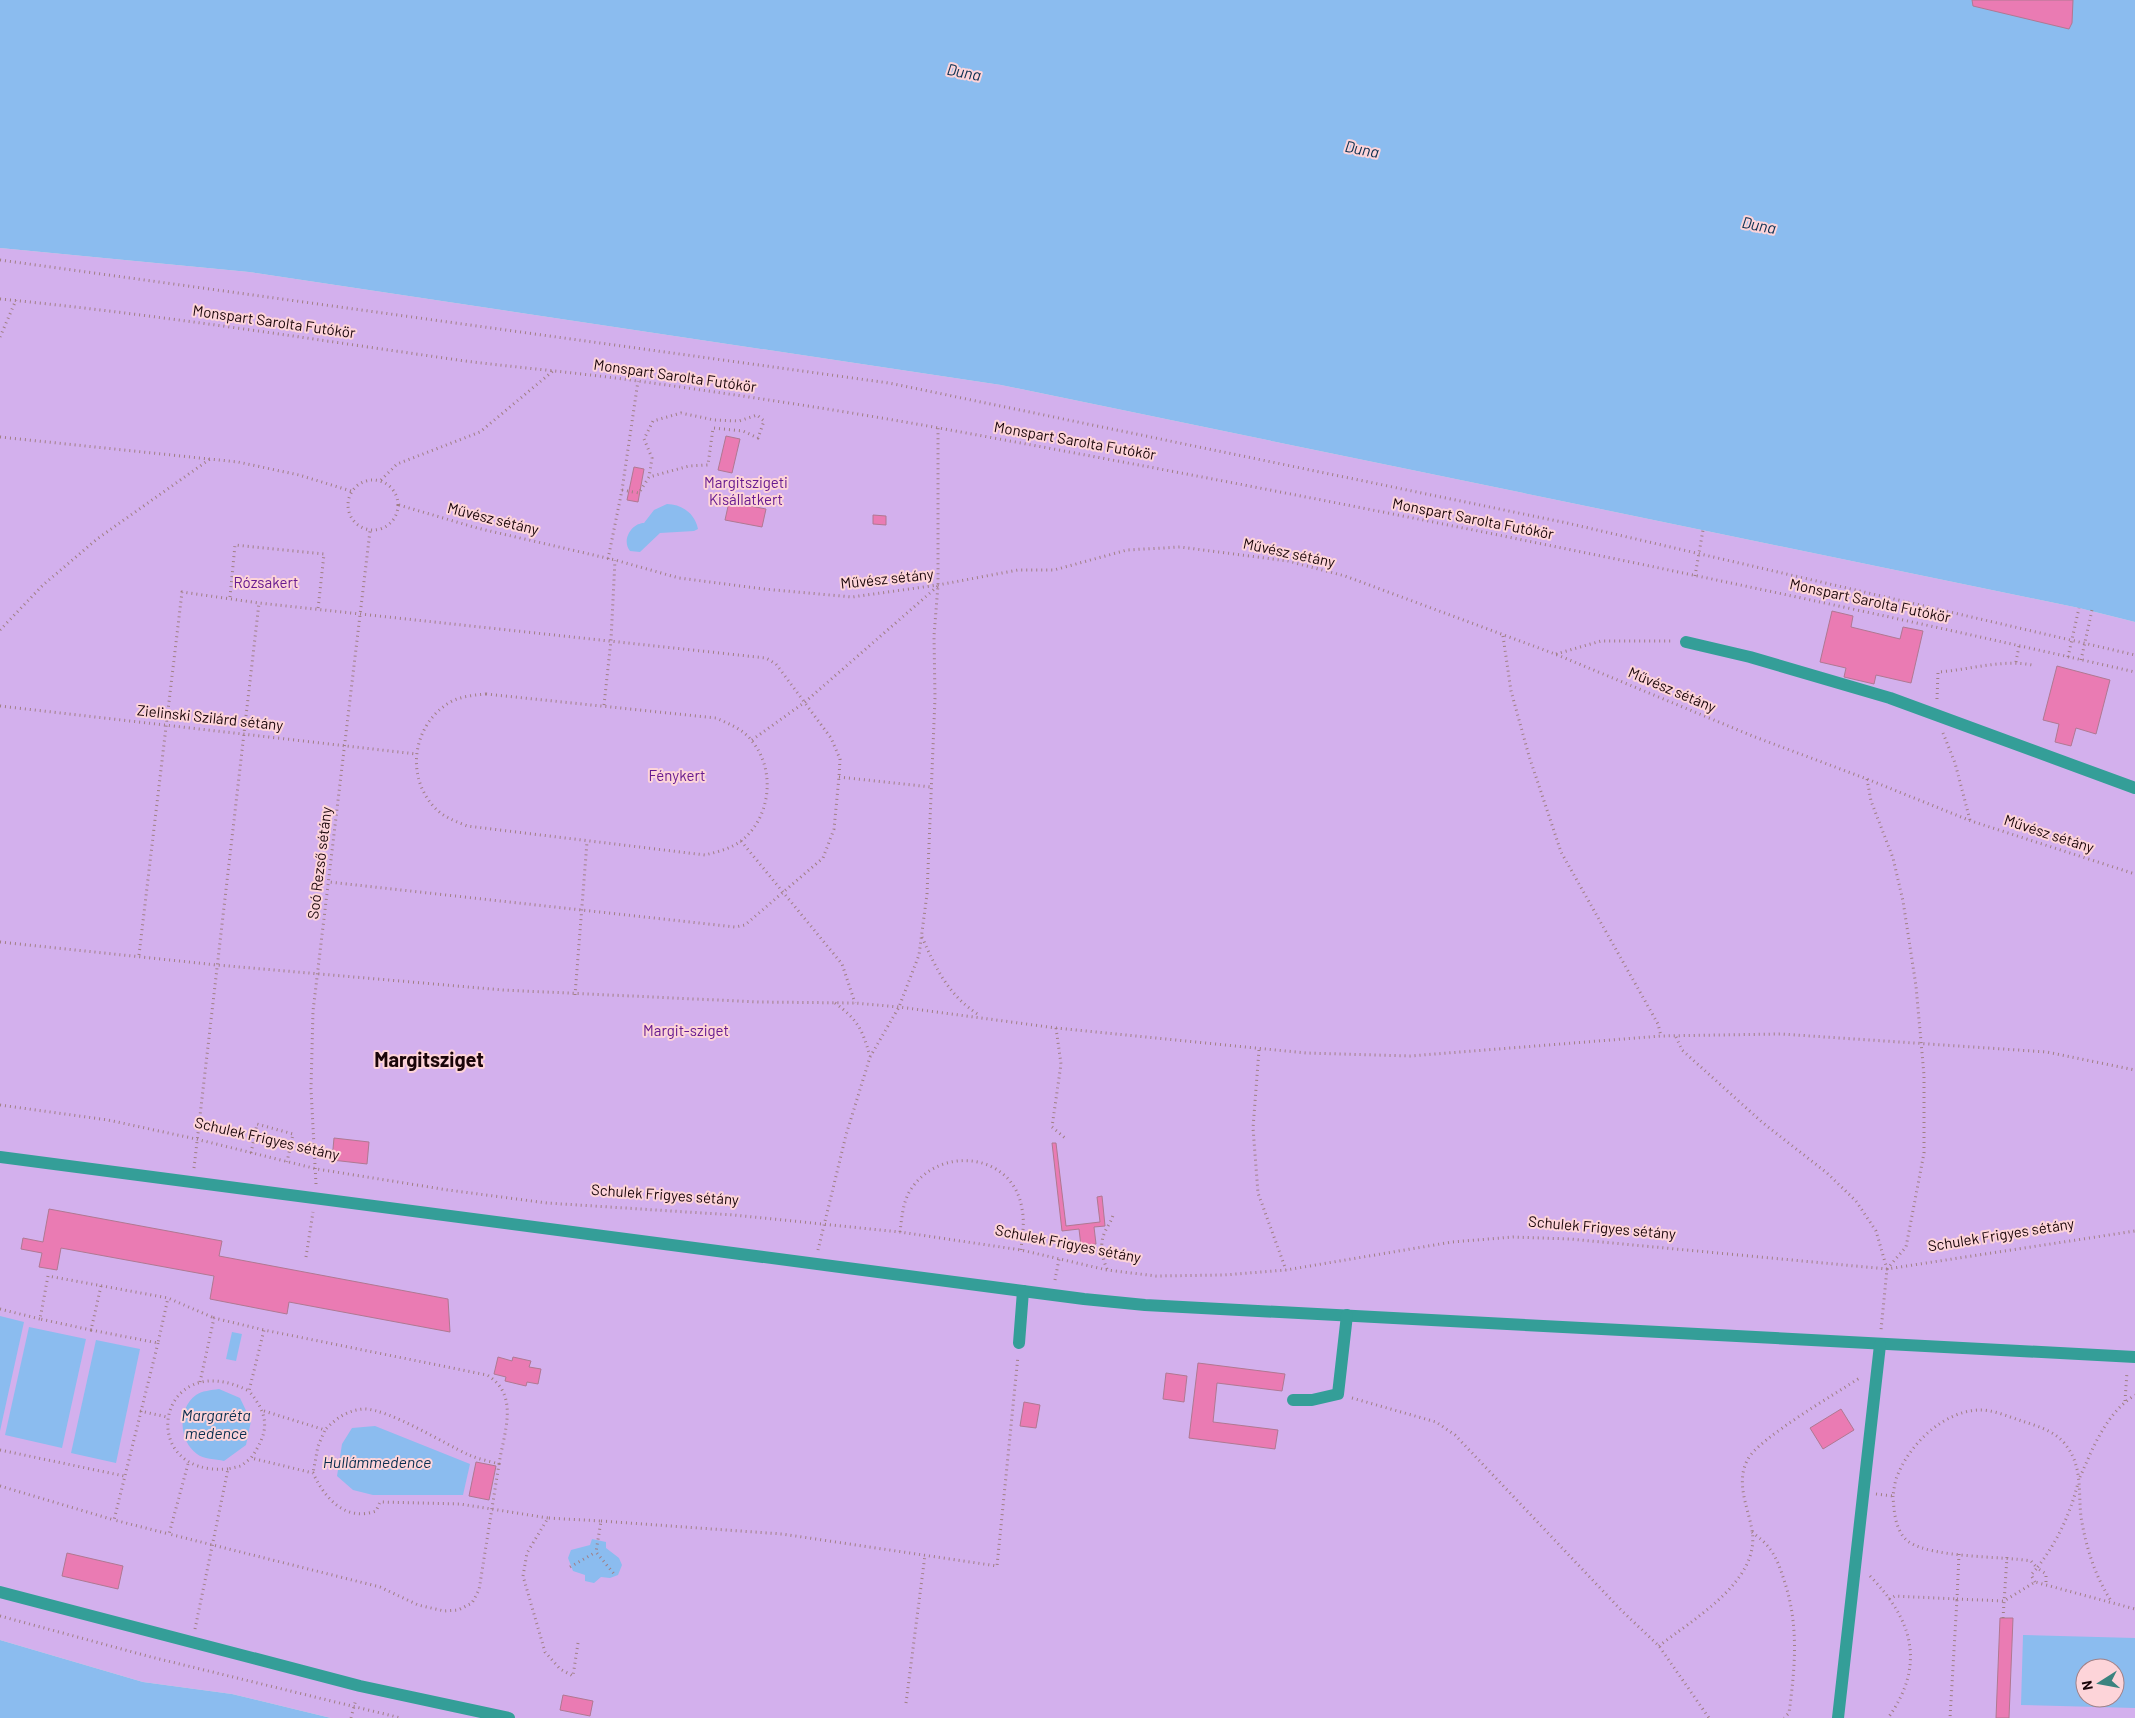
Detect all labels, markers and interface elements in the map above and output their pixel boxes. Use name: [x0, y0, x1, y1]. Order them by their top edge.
water label: Duna: [945, 59, 983, 84]
water label: Duna: [1343, 136, 1381, 161]
water label: Duna: [1740, 212, 1778, 237]
street label: Monspart Sarolta Futókör: [192, 301, 357, 341]
street label: Monspart Sarolta Futókör: [593, 355, 758, 395]
street label: Monspart Sarolta Futókör: [993, 417, 1158, 463]
park label: Margitszigeti Kisállatkert: [704, 473, 788, 508]
street label: Monspart Sarolta Futókör: [1391, 494, 1556, 543]
street label: Művész sétány: [446, 498, 541, 538]
street label: Művész sétány: [1242, 533, 1337, 571]
street label: Művész sétány: [839, 564, 934, 592]
park label: Rózsakert: [233, 573, 299, 591]
street label: Monspart Sarolta Futókör: [1788, 574, 1953, 626]
street label: Művész sétány: [1626, 663, 1719, 716]
street label: Zielinski Szilárd sétány: [136, 700, 284, 734]
park label: Fénykert: [648, 766, 706, 784]
street label: Soó Rezső sétány: [303, 806, 335, 920]
street label: Művész sétány: [2002, 810, 2097, 856]
park label: Margit-sziget: [643, 1021, 729, 1039]
district label: Margitsziget: [374, 1047, 484, 1071]
street label: Schulek Frigyes sétány: [193, 1113, 341, 1163]
street label: Schulek Frigyes sétány: [591, 1180, 740, 1208]
street label: Schulek Frigyes sétány: [1528, 1212, 1677, 1242]
street label: Schulek Frigyes sétány: [1926, 1214, 2075, 1254]
street label: Schulek Frigyes sétány: [994, 1220, 1143, 1266]
water label: Margaréta medence: [181, 1405, 251, 1442]
water label: Hullámmedence: [323, 1452, 431, 1471]
north arrow: [2075, 1658, 2125, 1708]
text: N: [2078, 1679, 2096, 1692]

